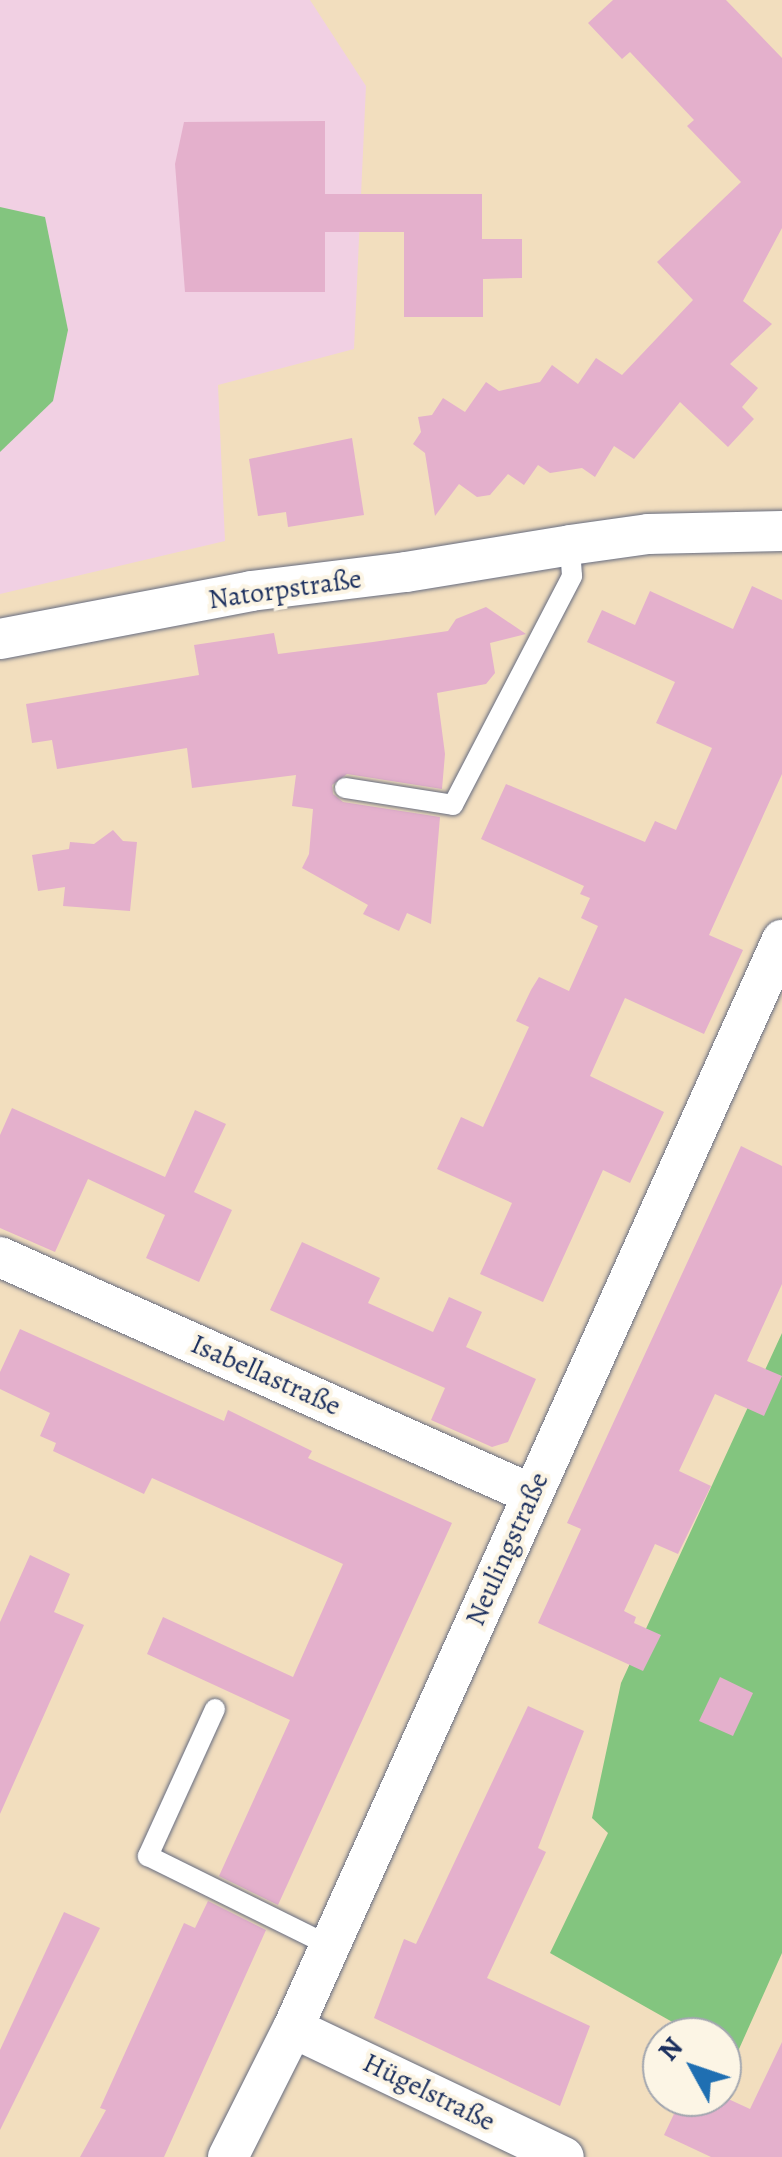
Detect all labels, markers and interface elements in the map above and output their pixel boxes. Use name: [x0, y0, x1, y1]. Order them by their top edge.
street label: Natorpstraße: [206, 562, 364, 616]
street label: Isabellastraße: [186, 1327, 346, 1423]
street label: Neulingstraße: [458, 1467, 556, 1631]
north arrow: [642, 2017, 742, 2117]
text: N: [649, 2029, 692, 2069]
street label: Hügelstraße: [357, 2046, 501, 2138]

